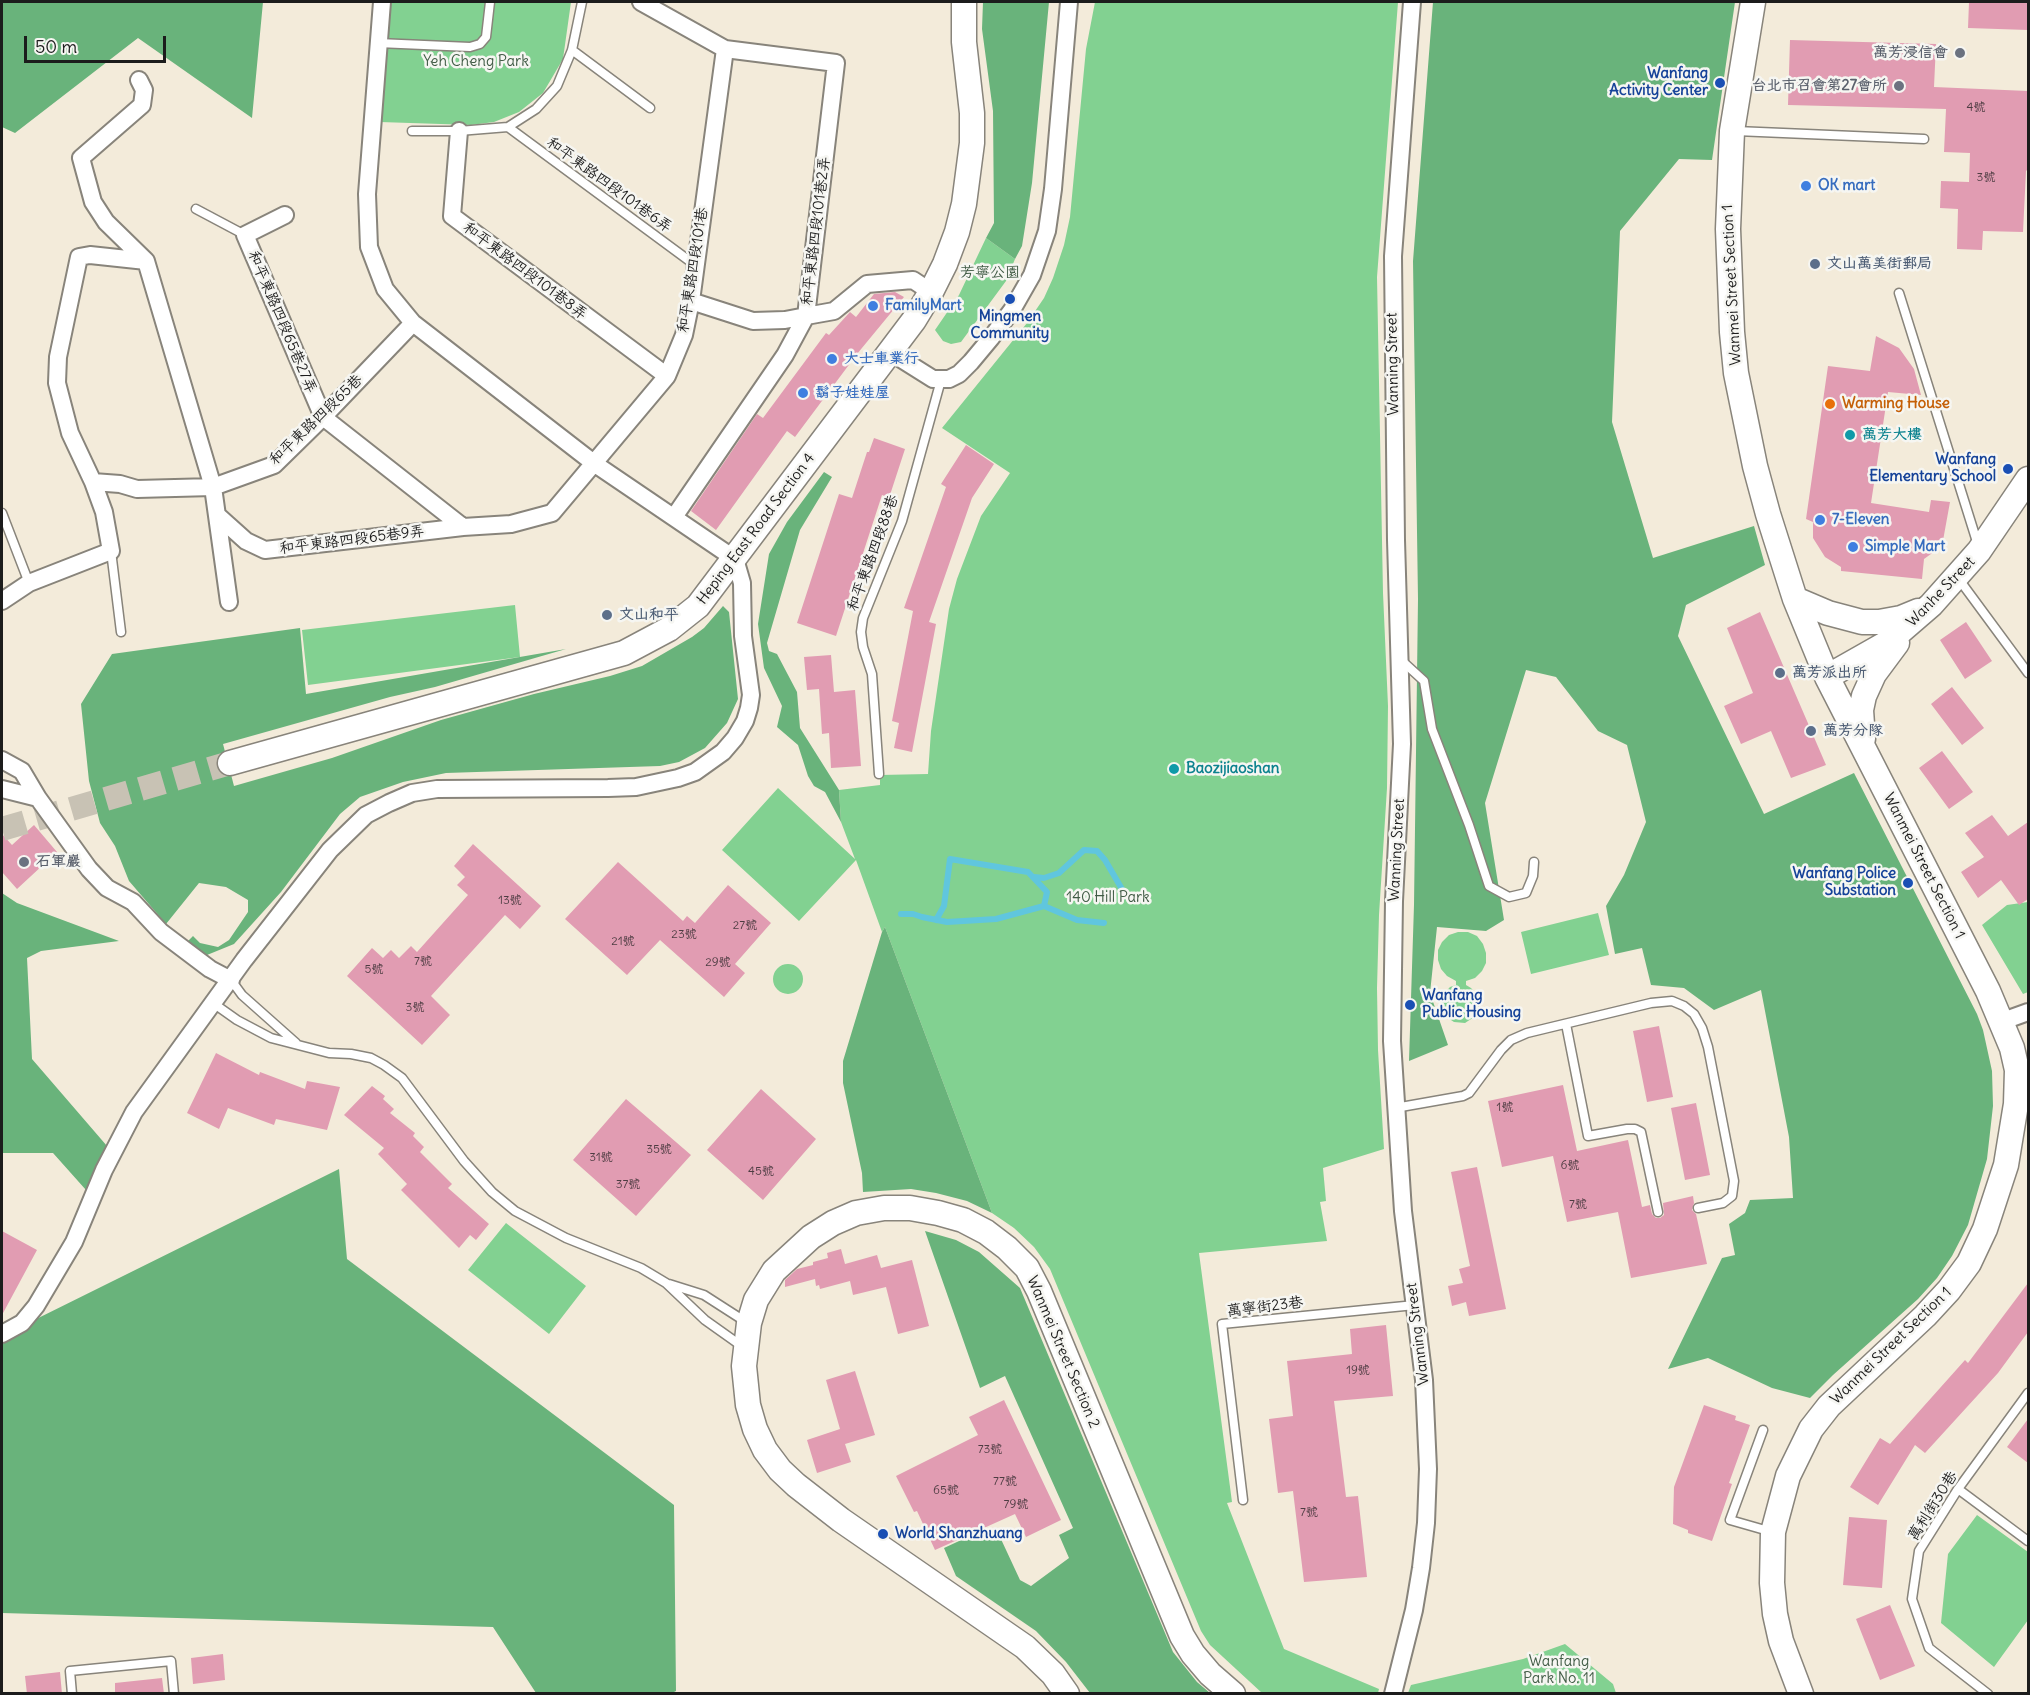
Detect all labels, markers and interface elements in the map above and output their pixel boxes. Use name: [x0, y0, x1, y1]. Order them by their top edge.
scale bar: [27, 24, 170, 62]
text: 50 m: [35, 35, 77, 58]
place label: 萬芳浸信會: [1873, 44, 1948, 62]
marker: 萬芳浸信會: [1953, 46, 1967, 60]
park label: Yeh Cheng Park: [423, 53, 529, 71]
place label: Wanfang Activity Center: [1609, 65, 1708, 100]
marker: Wanfang Activity Center: [1713, 76, 1727, 90]
place label: 台北市召會第27會所: [1751, 77, 1887, 95]
marker: 台北市召會第27會所: [1892, 79, 1906, 93]
house number: 4號: [1967, 101, 1985, 115]
street label: 和平東路四段101巷6弄: [543, 134, 675, 236]
street label: 和平東路四段101巷2弄: [798, 155, 834, 307]
house number: 3號: [1977, 171, 1995, 185]
place label: OK mart: [1818, 177, 1875, 195]
marker: OK mart: [1799, 179, 1813, 193]
street label: Wanmei Street Section 1: [1719, 204, 1745, 366]
street label: 和平東路四段101巷: [674, 206, 712, 334]
street label: 和平東路四段101巷8弄: [460, 219, 590, 323]
street label: 和平東路四段65巷27弄: [244, 248, 320, 396]
place label: 文山萬美街郵局: [1827, 255, 1932, 273]
marker: 文山萬美街郵局: [1808, 257, 1822, 271]
park label: 芳寧公園: [960, 264, 1020, 282]
marker: Mingmen Community: [1003, 292, 1017, 306]
place label: FamilyMart: [885, 297, 962, 315]
marker: FamilyMart: [866, 299, 880, 313]
place label: Mingmen Community: [971, 308, 1049, 343]
street label: Wanning Street: [1383, 312, 1403, 416]
place label: 大士車業行: [844, 350, 919, 368]
marker: 大士車業行: [825, 352, 839, 366]
street label: 和平東路四段65巷: [266, 371, 366, 469]
place label: 鬍子娃娃屋: [815, 384, 890, 402]
marker: 鬍子娃娃屋: [796, 386, 810, 400]
place label: Warming House: [1842, 395, 1950, 413]
marker: Warming House: [1823, 397, 1837, 411]
place label: 萬芳大樓: [1862, 426, 1922, 444]
marker: 萬芳大樓: [1843, 428, 1857, 442]
street label: Heping East Road Section 4: [693, 450, 819, 608]
place label: Wanfang Elementary School: [1869, 451, 1996, 486]
marker: Wanfang Elementary School: [2001, 462, 2015, 476]
street label: 和平東路四段88巷: [844, 492, 902, 614]
place label: 7-Eleven: [1832, 511, 1890, 529]
marker: 7-Eleven: [1813, 513, 1827, 527]
street label: 和平東路四段65巷9弄: [278, 522, 426, 558]
place label: Simple Mart: [1865, 538, 1945, 556]
marker: Simple Mart: [1846, 540, 1860, 554]
street label: Wanhe Street: [1903, 553, 1979, 631]
place label: 文山和平: [619, 606, 679, 624]
marker: 文山和平: [600, 608, 614, 622]
place label: 萬芳派出所: [1792, 664, 1867, 682]
marker: 萬芳派出所: [1773, 666, 1787, 680]
place label: 萬芳分隊: [1823, 722, 1883, 740]
marker: 萬芳分隊: [1804, 724, 1818, 738]
place label: Baozijiaoshan: [1186, 760, 1280, 778]
marker: Baozijiaoshan: [1167, 762, 1181, 776]
street label: Wanmei Street Section 1: [1879, 790, 1969, 942]
street label: Wanning Street: [1385, 798, 1409, 902]
place label: 石軍巖: [36, 853, 81, 871]
marker: 石軍巖: [17, 855, 31, 869]
place label: Wanfang Police Substation: [1793, 865, 1896, 900]
marker: Wanfang Police Substation: [1901, 876, 1915, 890]
park label: 140 Hill Park: [1066, 889, 1150, 907]
house number: 13號: [498, 894, 522, 908]
house number: 27號: [733, 919, 757, 933]
house number: 23號: [671, 928, 697, 942]
house number: 21號: [611, 935, 635, 949]
house number: 7號: [414, 955, 432, 969]
house number: 29號: [705, 956, 731, 970]
house number: 5號: [365, 963, 383, 977]
place label: Wanfang Public Housing: [1422, 987, 1521, 1022]
marker: Wanfang Public Housing: [1403, 998, 1417, 1012]
house number: 3號: [406, 1001, 424, 1015]
house number: 1號: [1497, 1101, 1513, 1115]
house number: 35號: [646, 1143, 672, 1157]
house number: 31號: [589, 1151, 613, 1165]
house number: 6號: [1561, 1159, 1579, 1173]
house number: 45號: [748, 1165, 774, 1179]
house number: 37號: [616, 1178, 640, 1192]
house number: 7號: [1569, 1198, 1587, 1212]
street label: Wanmei Street Section 2: [1023, 1273, 1103, 1431]
street label: Wanning Street: [1403, 1282, 1433, 1386]
street label: Wanmei Street Section 1: [1827, 1284, 1955, 1408]
street label: 萬寧街23巷: [1226, 1293, 1304, 1321]
house number: 19號: [1346, 1364, 1370, 1378]
house number: 73號: [978, 1443, 1002, 1457]
street label: 萬利街30巷: [1905, 1468, 1961, 1544]
house number: 77號: [993, 1475, 1017, 1489]
house number: 65號: [933, 1484, 959, 1498]
house number: 79號: [1004, 1498, 1028, 1512]
house number: 7號: [1300, 1506, 1318, 1520]
place label: World Shanzhuang: [895, 1525, 1023, 1543]
marker: World Shanzhuang: [876, 1527, 890, 1541]
park label: Wanfang Park No. 11: [1523, 1653, 1595, 1688]

